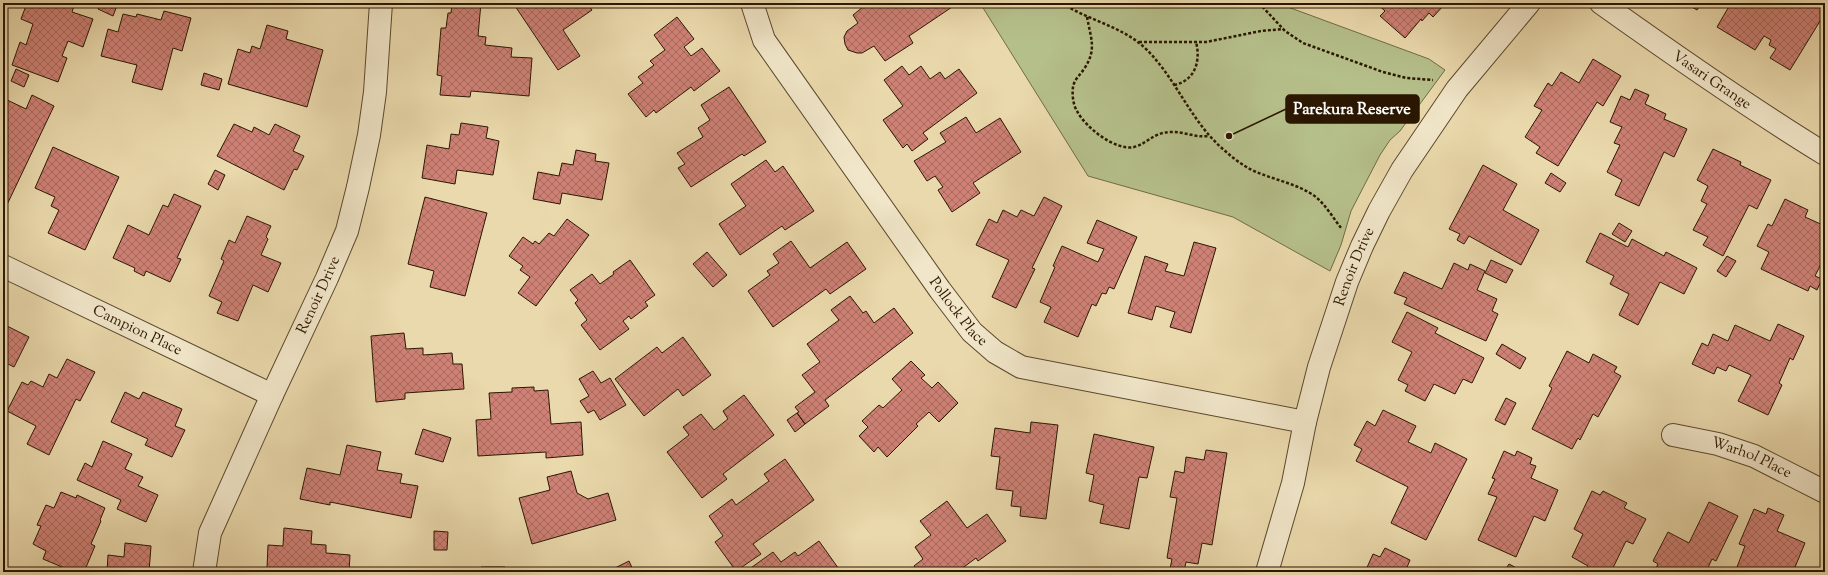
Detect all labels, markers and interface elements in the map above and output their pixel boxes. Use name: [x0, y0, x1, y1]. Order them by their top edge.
street label: Vasari Grange: [1668, 46, 1755, 115]
callout: Parekura Reserve: [1286, 95, 1419, 123]
text: Parekura Reserve: [1293, 99, 1411, 122]
street label: Renoir Drive: [1329, 224, 1380, 309]
street label: Renoir Drive: [292, 253, 346, 337]
street label: Pollock Place: [924, 273, 992, 351]
street label: Campion Place: [89, 300, 186, 361]
street label: Warhol Place: [1708, 432, 1795, 484]

